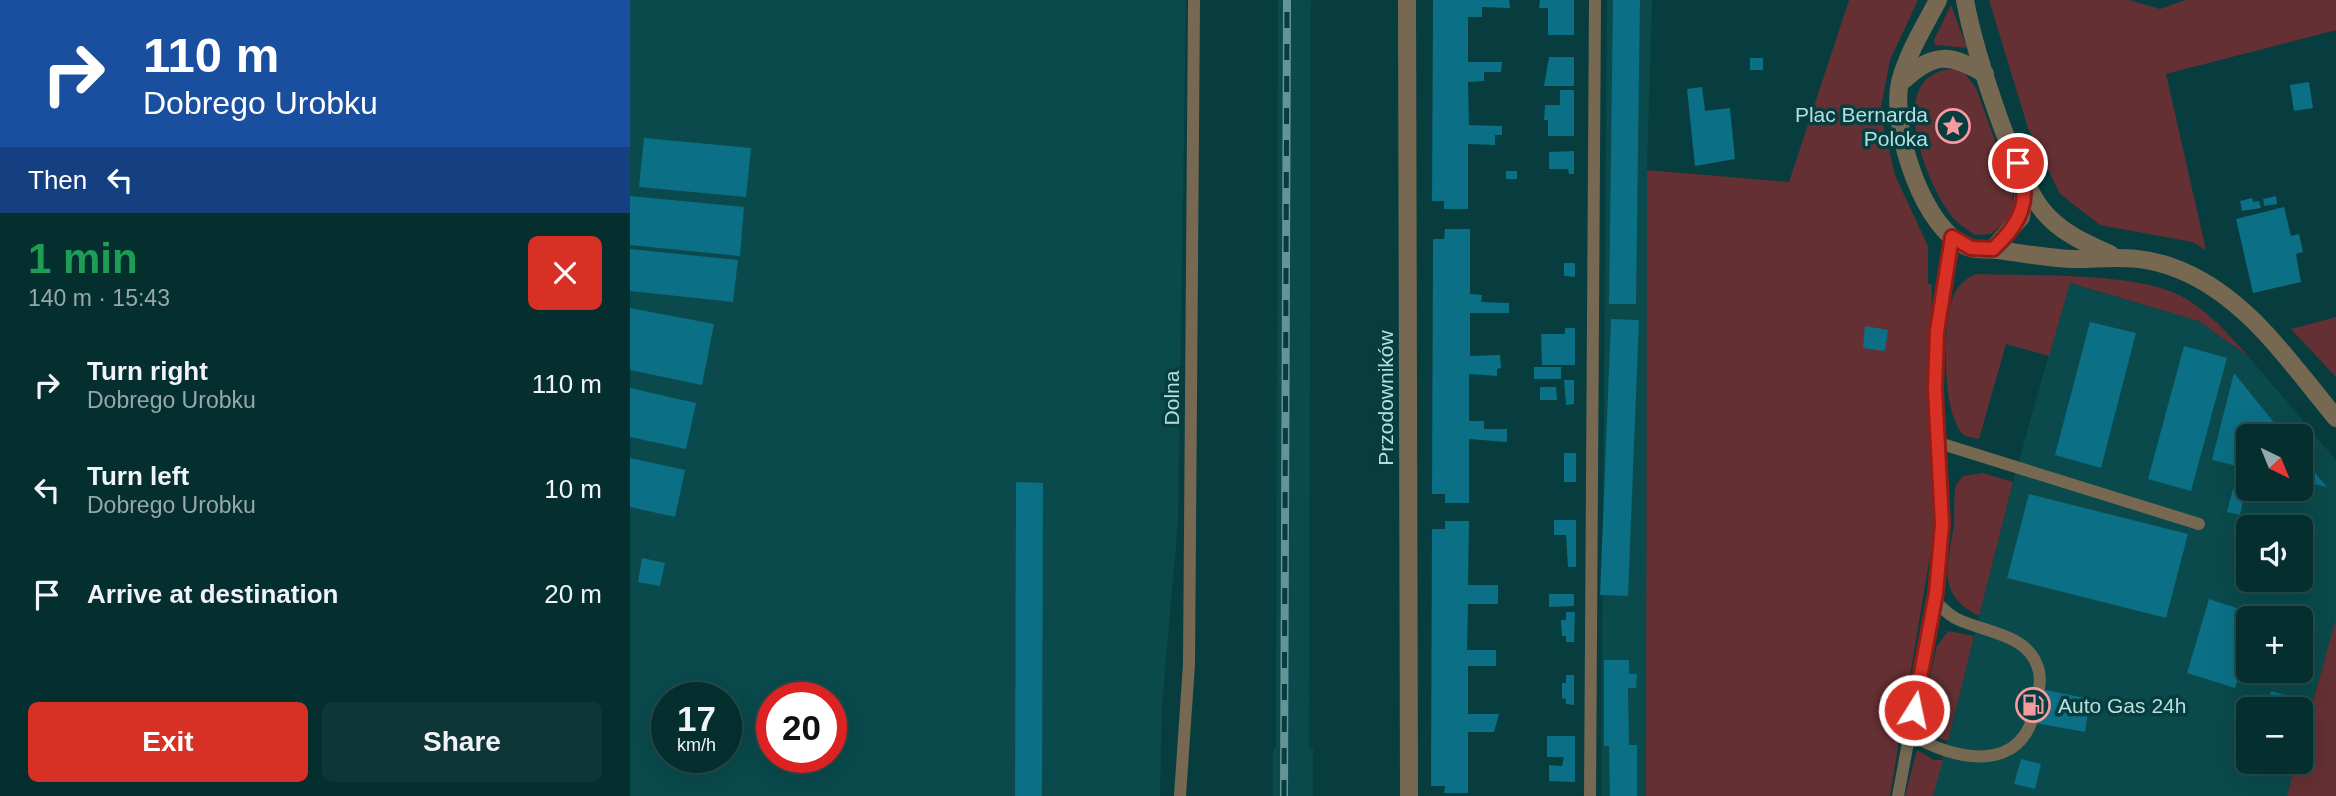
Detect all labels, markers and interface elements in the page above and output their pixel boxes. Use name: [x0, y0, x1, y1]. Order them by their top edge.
icon: right: [28, 28, 119, 119]
text: 110 m: [143, 28, 279, 82]
text: Dobrego Urobku: [143, 85, 378, 121]
place label: Plac Bernarda Poloka: [1795, 103, 1928, 150]
place icon: Plac Bernarda Poloka: [1934, 107, 1972, 145]
pin: [1988, 133, 2048, 193]
icon: arrive: [1999, 144, 2037, 182]
icon: left: [101, 161, 139, 199]
text: Then: [28, 165, 87, 195]
text: 1 min: [28, 235, 138, 282]
button: close: [528, 236, 602, 310]
text: 140 m · 15:43: [28, 285, 170, 311]
street label: Przodowników: [1374, 329, 1397, 466]
text: Turn right: [87, 356, 208, 386]
icon: right: [28, 366, 66, 404]
text: 110 m: [532, 369, 602, 399]
street label: Dolna: [1160, 370, 1183, 425]
text: Dobrego Urobku: [87, 387, 256, 413]
north arrow: [2236, 424, 2314, 500]
map controls: [2236, 424, 2313, 774]
text: Turn left: [87, 461, 189, 491]
icon: left: [28, 471, 66, 509]
text: 10 m: [544, 474, 602, 504]
text: Dobrego Urobku: [87, 492, 256, 518]
button: sound: [2236, 515, 2313, 592]
icon: arrive: [28, 576, 66, 614]
text: Arrive at destination: [87, 579, 338, 609]
text: 20 m: [544, 579, 602, 609]
button: +: [2236, 606, 2313, 683]
position arrow: [1877, 673, 1951, 747]
speed limit sign: 20: [756, 682, 847, 773]
fuel station icon: Auto Gas 24h: [2014, 686, 2052, 724]
place label: Auto Gas 24h: [2058, 694, 2186, 717]
button: −: [2236, 697, 2313, 774]
text: 17: [677, 699, 716, 738]
button: Exit: [28, 702, 308, 782]
button: Share: [322, 702, 602, 782]
text: km/h: [677, 735, 716, 755]

